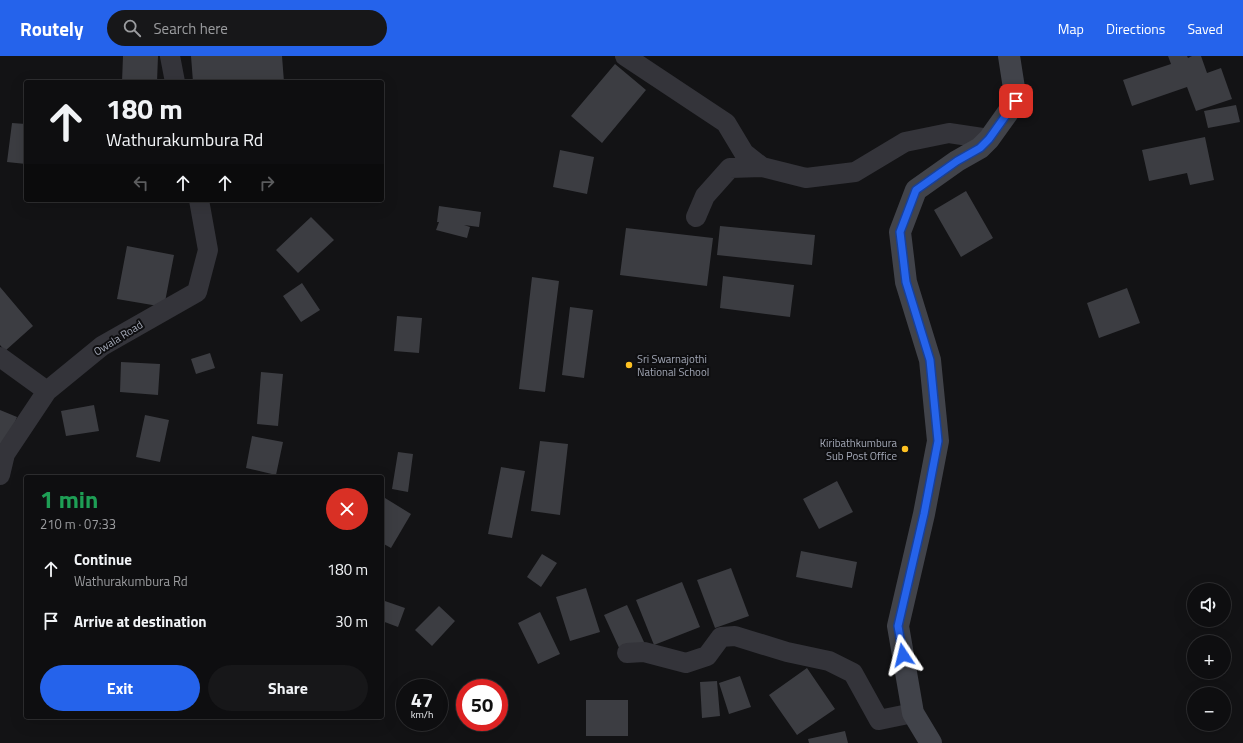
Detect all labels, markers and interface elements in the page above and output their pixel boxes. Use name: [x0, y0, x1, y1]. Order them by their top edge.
search box: [107, 10, 387, 46]
text: Routely: [20, 14, 83, 43]
icon: search: [121, 17, 143, 39]
text: Search here: [153, 17, 228, 40]
text: Map: [1058, 18, 1084, 39]
text: Directions: [1106, 18, 1165, 39]
text: Saved: [1187, 18, 1223, 39]
pin: [999, 84, 1033, 118]
text: 180 m: [106, 87, 183, 130]
icon: arrive: [1005, 90, 1027, 112]
icon: ahead: [40, 96, 92, 148]
text: Wathurakumbura Rd: [106, 126, 263, 153]
icon: left: [130, 172, 152, 194]
icon: ahead: [172, 172, 194, 194]
icon: ahead: [214, 172, 236, 194]
icon: right: [256, 172, 278, 194]
street label: Owala Road: [90, 316, 146, 359]
place label: Sri Swarnajothi National School: [637, 351, 709, 380]
marker: Sri Swarnajothi National School: [624, 360, 634, 370]
place label: Kiribathkumbura Sub Post Office: [820, 435, 897, 464]
marker: Kiribathkumbura Sub Post Office: [900, 444, 910, 454]
text: 1 min: [40, 481, 98, 517]
button: close: [326, 488, 368, 530]
text: 210 m · 07:33: [40, 514, 116, 534]
text: Continue: [74, 548, 132, 571]
icon: ahead: [40, 558, 62, 580]
text: 180 m: [327, 558, 368, 581]
text: Wathurakumbura Rd: [74, 571, 188, 591]
map controls: [1187, 583, 1231, 731]
button: sound: [1187, 583, 1231, 627]
icon: arrive: [40, 610, 62, 632]
text: Arrive at destination: [74, 610, 207, 633]
text: 30 m: [335, 610, 368, 633]
position arrow: [882, 634, 924, 676]
button: +: [1187, 635, 1231, 679]
button: Exit: [40, 665, 200, 711]
button: Share: [208, 665, 368, 711]
speed limit sign: 50: [456, 679, 508, 731]
text: 47: [411, 684, 433, 715]
button: −: [1187, 687, 1231, 731]
text: km/h: [411, 707, 433, 722]

